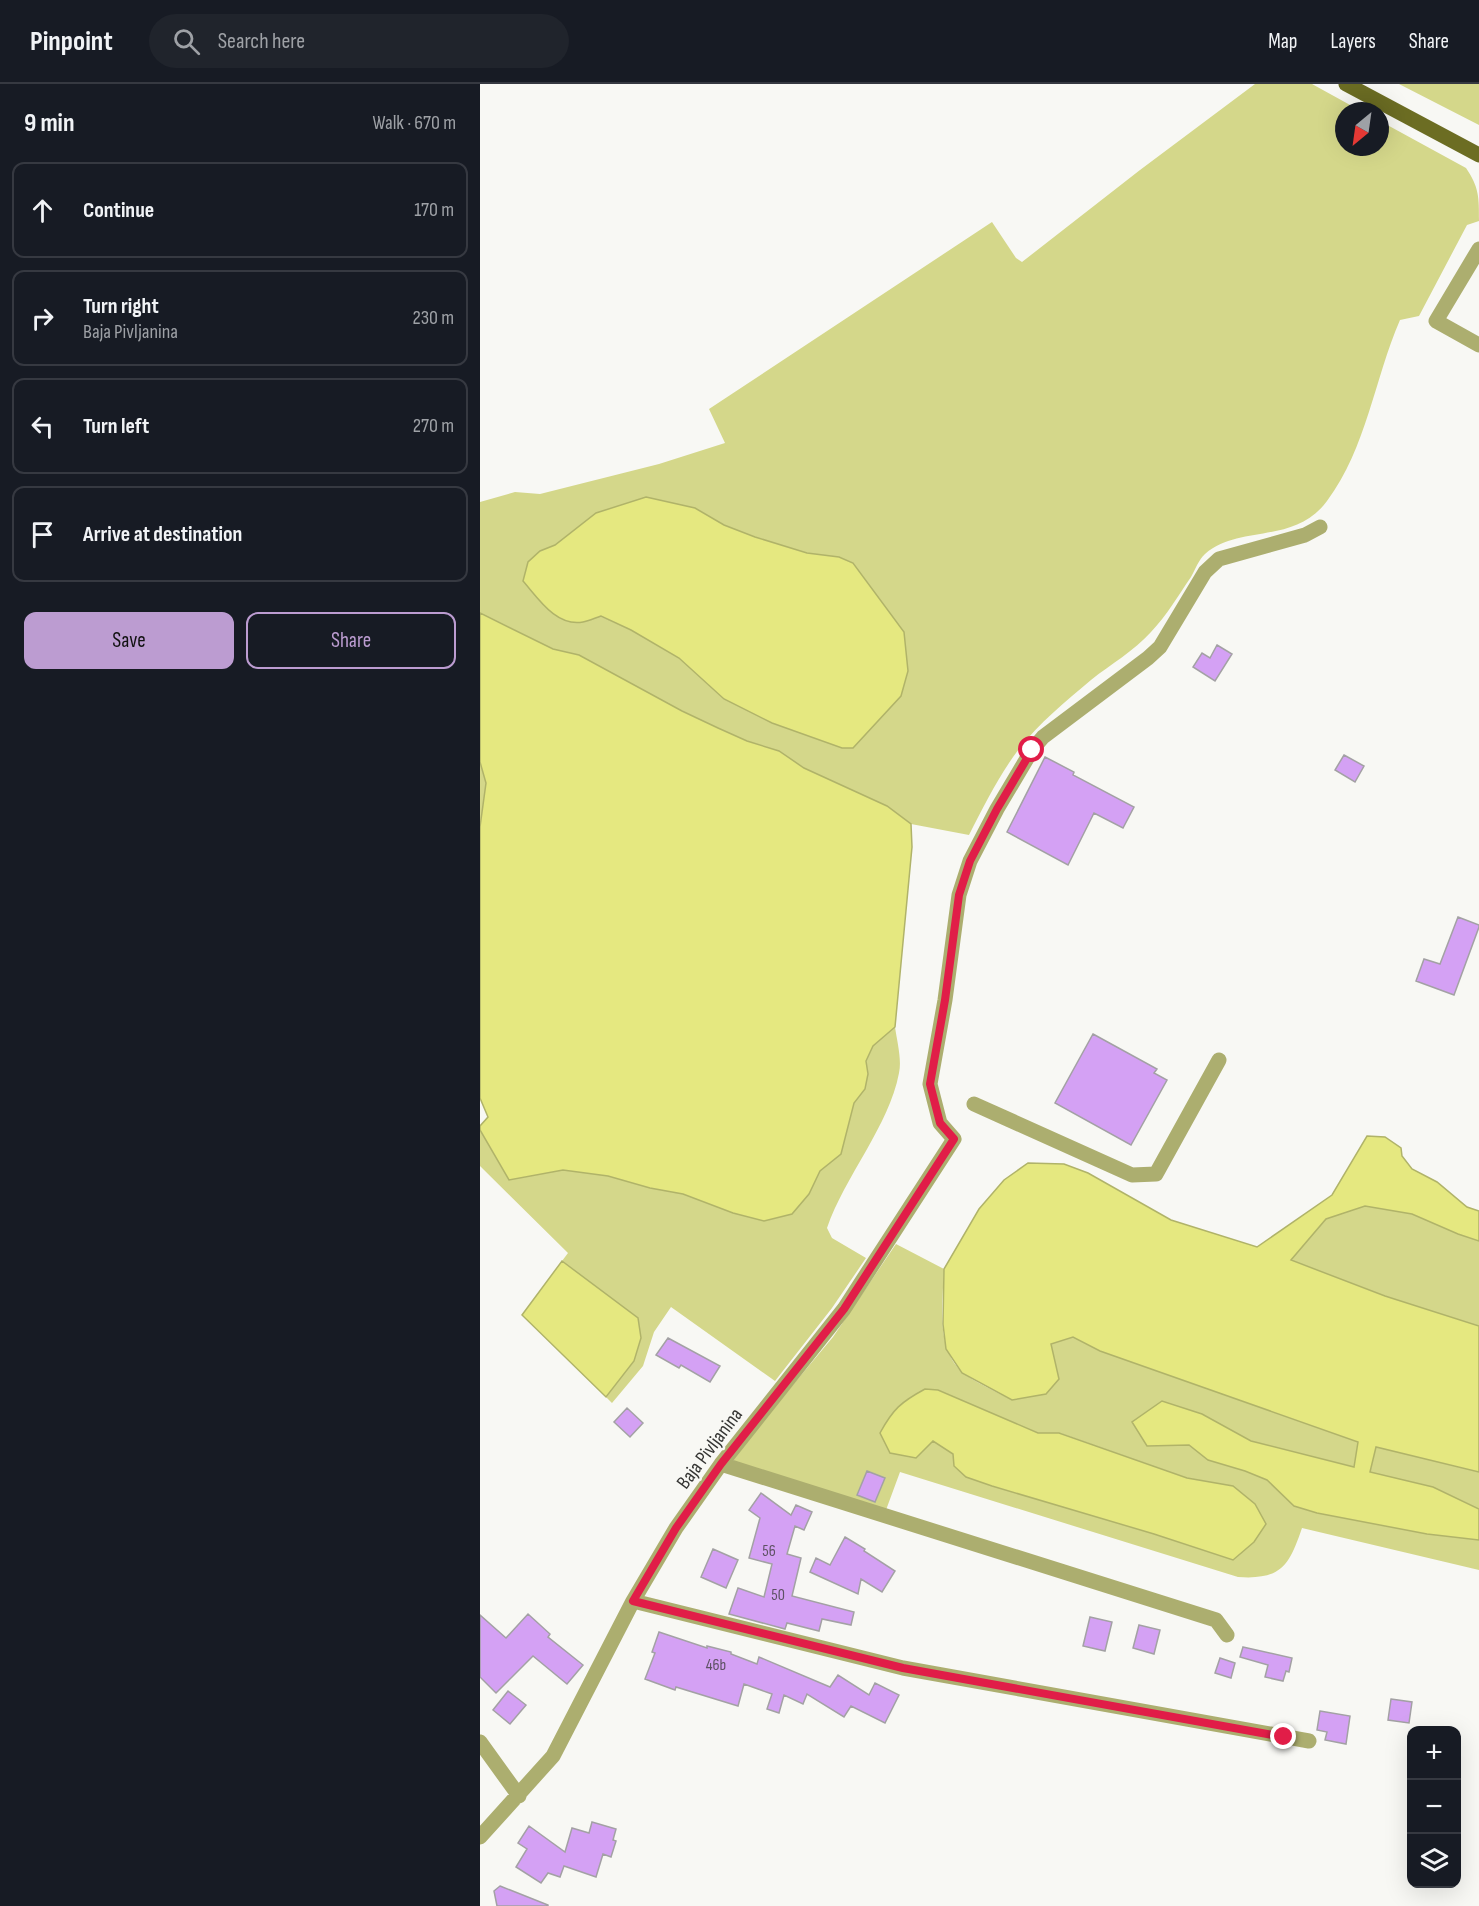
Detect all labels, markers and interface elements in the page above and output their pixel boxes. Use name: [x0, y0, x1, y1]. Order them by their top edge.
search box: [149, 14, 569, 68]
text: Pinpoint: [30, 25, 113, 58]
icon: search: [170, 25, 203, 58]
text: Search here: [218, 28, 305, 55]
text: Map: [1268, 29, 1297, 54]
text: Layers: [1330, 29, 1376, 54]
text: Share: [1409, 29, 1449, 54]
north arrow: [1335, 102, 1389, 156]
text: 9 min: [24, 108, 74, 139]
text: Walk · 670 m: [372, 111, 456, 135]
icon: ahead: [26, 194, 59, 227]
text: Continue: [83, 197, 154, 224]
text: 170 m: [414, 198, 454, 222]
text: Turn right: [83, 293, 159, 320]
icon: right: [26, 302, 59, 335]
text: 230 m: [412, 306, 454, 330]
text: Baja Pivljanina: [83, 320, 178, 344]
icon: left: [26, 410, 59, 443]
text: Turn left: [83, 413, 149, 440]
text: 270 m: [413, 414, 454, 438]
icon: arrive: [26, 518, 59, 551]
text: Arrive at destination: [83, 521, 242, 548]
button: Save: [24, 612, 234, 669]
button: Share: [246, 612, 456, 669]
route start: [1018, 736, 1044, 762]
street label: Baja Pivljanina: [672, 1403, 748, 1494]
house number: 56: [762, 1542, 776, 1561]
house number: 50: [771, 1586, 785, 1605]
house number: 46b: [706, 1656, 726, 1675]
route end: [1270, 1723, 1296, 1749]
map controls: [1407, 1726, 1461, 1888]
button: +: [1407, 1726, 1461, 1780]
button: −: [1407, 1780, 1461, 1834]
button: layers: [1407, 1834, 1461, 1888]

